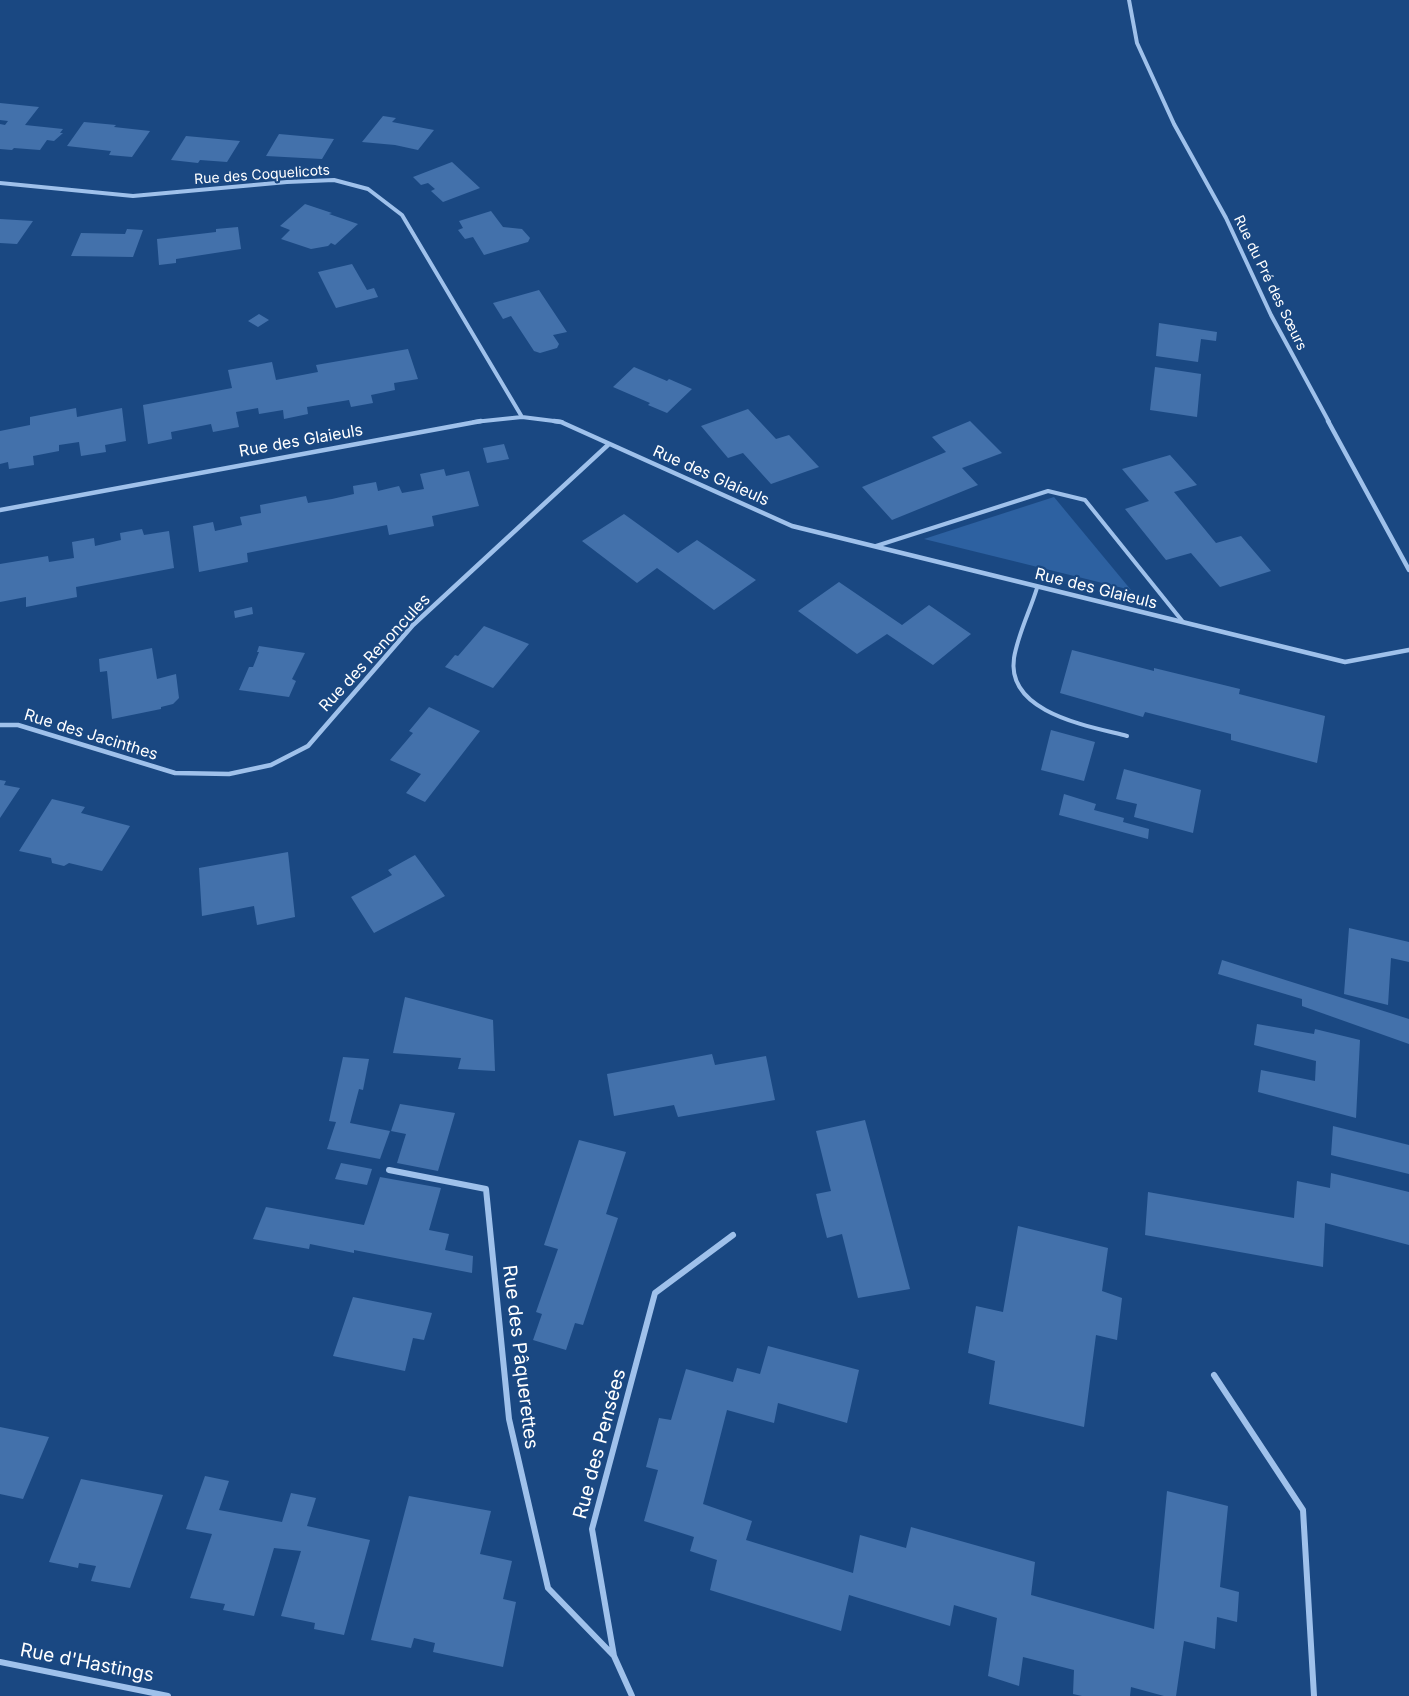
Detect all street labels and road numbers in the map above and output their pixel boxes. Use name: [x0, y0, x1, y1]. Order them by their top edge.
street label: Rue des Coquelicots: [194, 162, 330, 188]
street label: Rue du Pré des Sœurs: [1230, 213, 1310, 353]
street label: Rue des Glaieuls: [238, 421, 364, 461]
street label: Rue des Glaieuls: [650, 442, 772, 510]
street label: Rue des Glaieuls: [1033, 565, 1159, 613]
street label: Rue des Renoncules: [316, 590, 434, 716]
street label: Rue des Jacinthes: [22, 706, 160, 764]
street label: Rue des Pâquerettes: [497, 1264, 543, 1450]
street label: Rue des Pensées: [569, 1366, 631, 1522]
street label: Rue d'Hastings: [18, 1639, 156, 1687]

